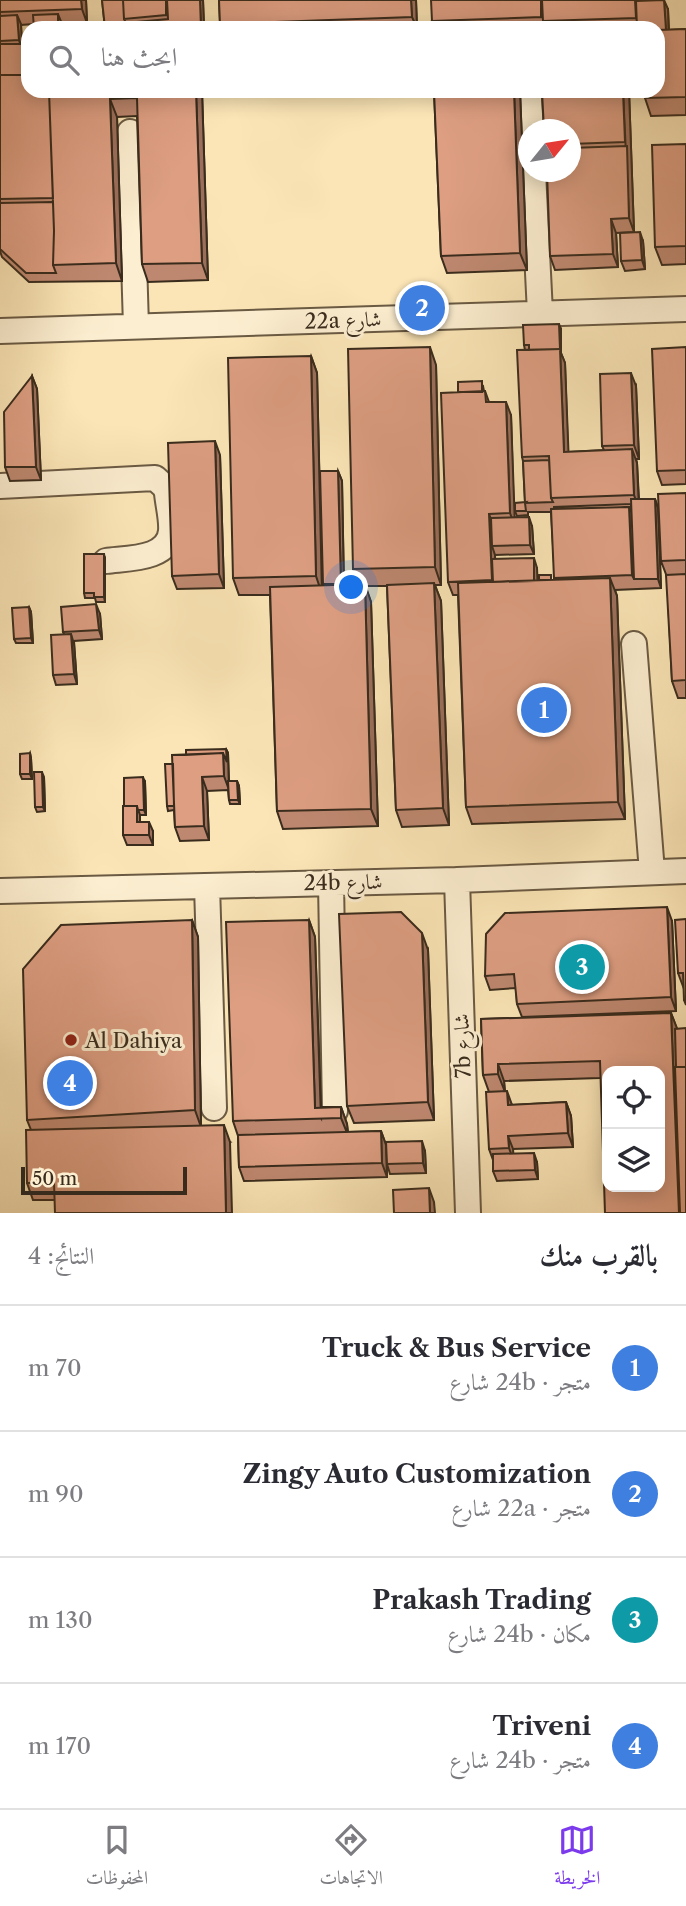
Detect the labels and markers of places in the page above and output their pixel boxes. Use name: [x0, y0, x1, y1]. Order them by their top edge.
pin: 2: [399, 282, 445, 334]
pin: 1: [521, 684, 567, 736]
pin: 3: [559, 941, 605, 993]
place label: Al Dahiya: [84, 1028, 183, 1053]
marker: Al Dahiya: [63, 1032, 79, 1048]
pin: 4: [47, 1057, 93, 1109]

